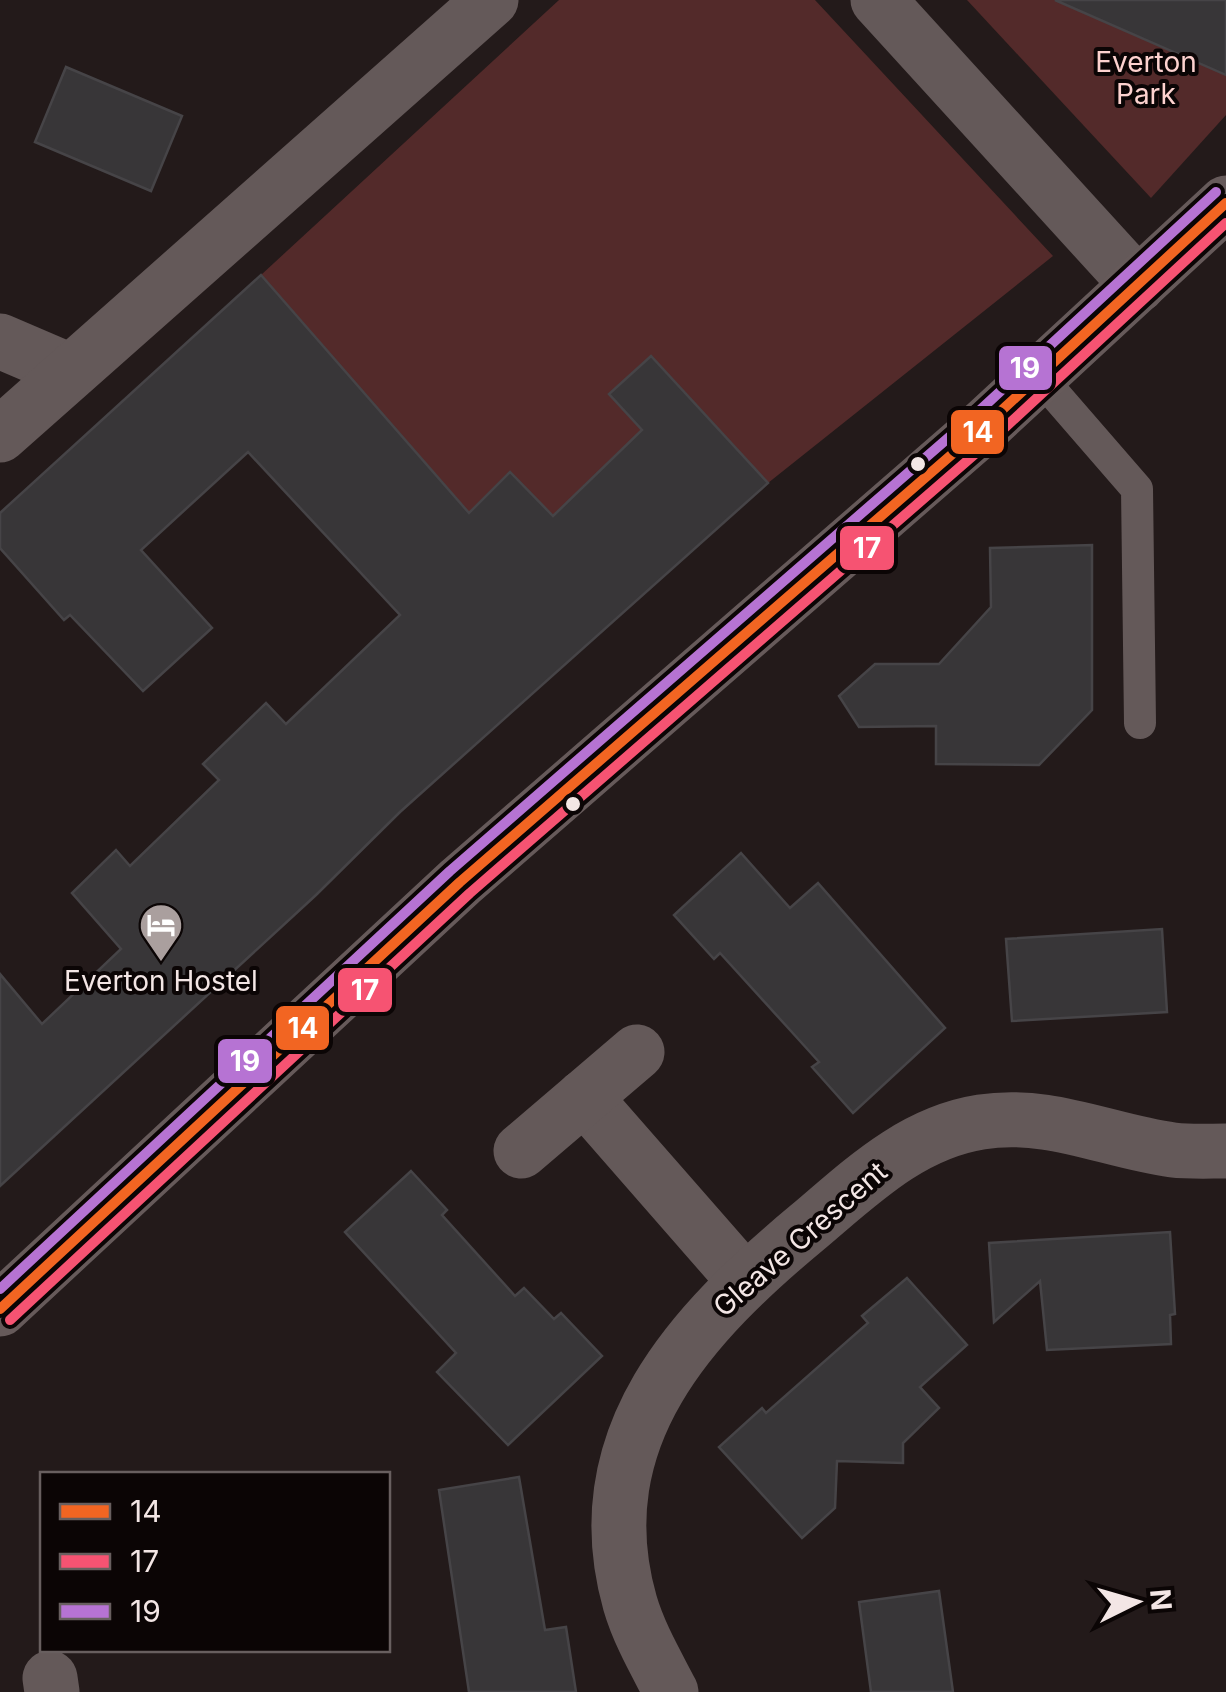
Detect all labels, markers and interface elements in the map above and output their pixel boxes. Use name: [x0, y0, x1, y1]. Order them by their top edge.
park label: Everton Park: [1095, 45, 1197, 111]
line badge: 19: [997, 344, 1054, 392]
text: 19: [1010, 351, 1040, 385]
line badge: 14: [949, 408, 1006, 456]
text: 14: [962, 415, 994, 449]
unlabelled marker: [908, 454, 928, 474]
line badge: 17: [838, 524, 896, 572]
text: 17: [853, 531, 881, 565]
unlabelled marker: [563, 794, 583, 814]
hotel icon: Everton Hostel: [138, 902, 184, 963]
place label: Everton Hostel: [64, 964, 258, 998]
line badge: 17: [336, 966, 394, 1014]
text: 17: [351, 973, 379, 1007]
line badge: 14: [274, 1004, 331, 1052]
text: 14: [287, 1011, 319, 1045]
line badge: 19: [216, 1037, 274, 1085]
text: 19: [230, 1044, 260, 1078]
street label: Gleave Crescent: [706, 1154, 894, 1324]
legend: [40, 1472, 390, 1652]
text: 14: [130, 1493, 162, 1529]
text: 17: [130, 1543, 159, 1579]
north arrow: [1086, 1552, 1186, 1652]
text: N: [1143, 1588, 1179, 1612]
text: 19: [130, 1593, 161, 1629]

